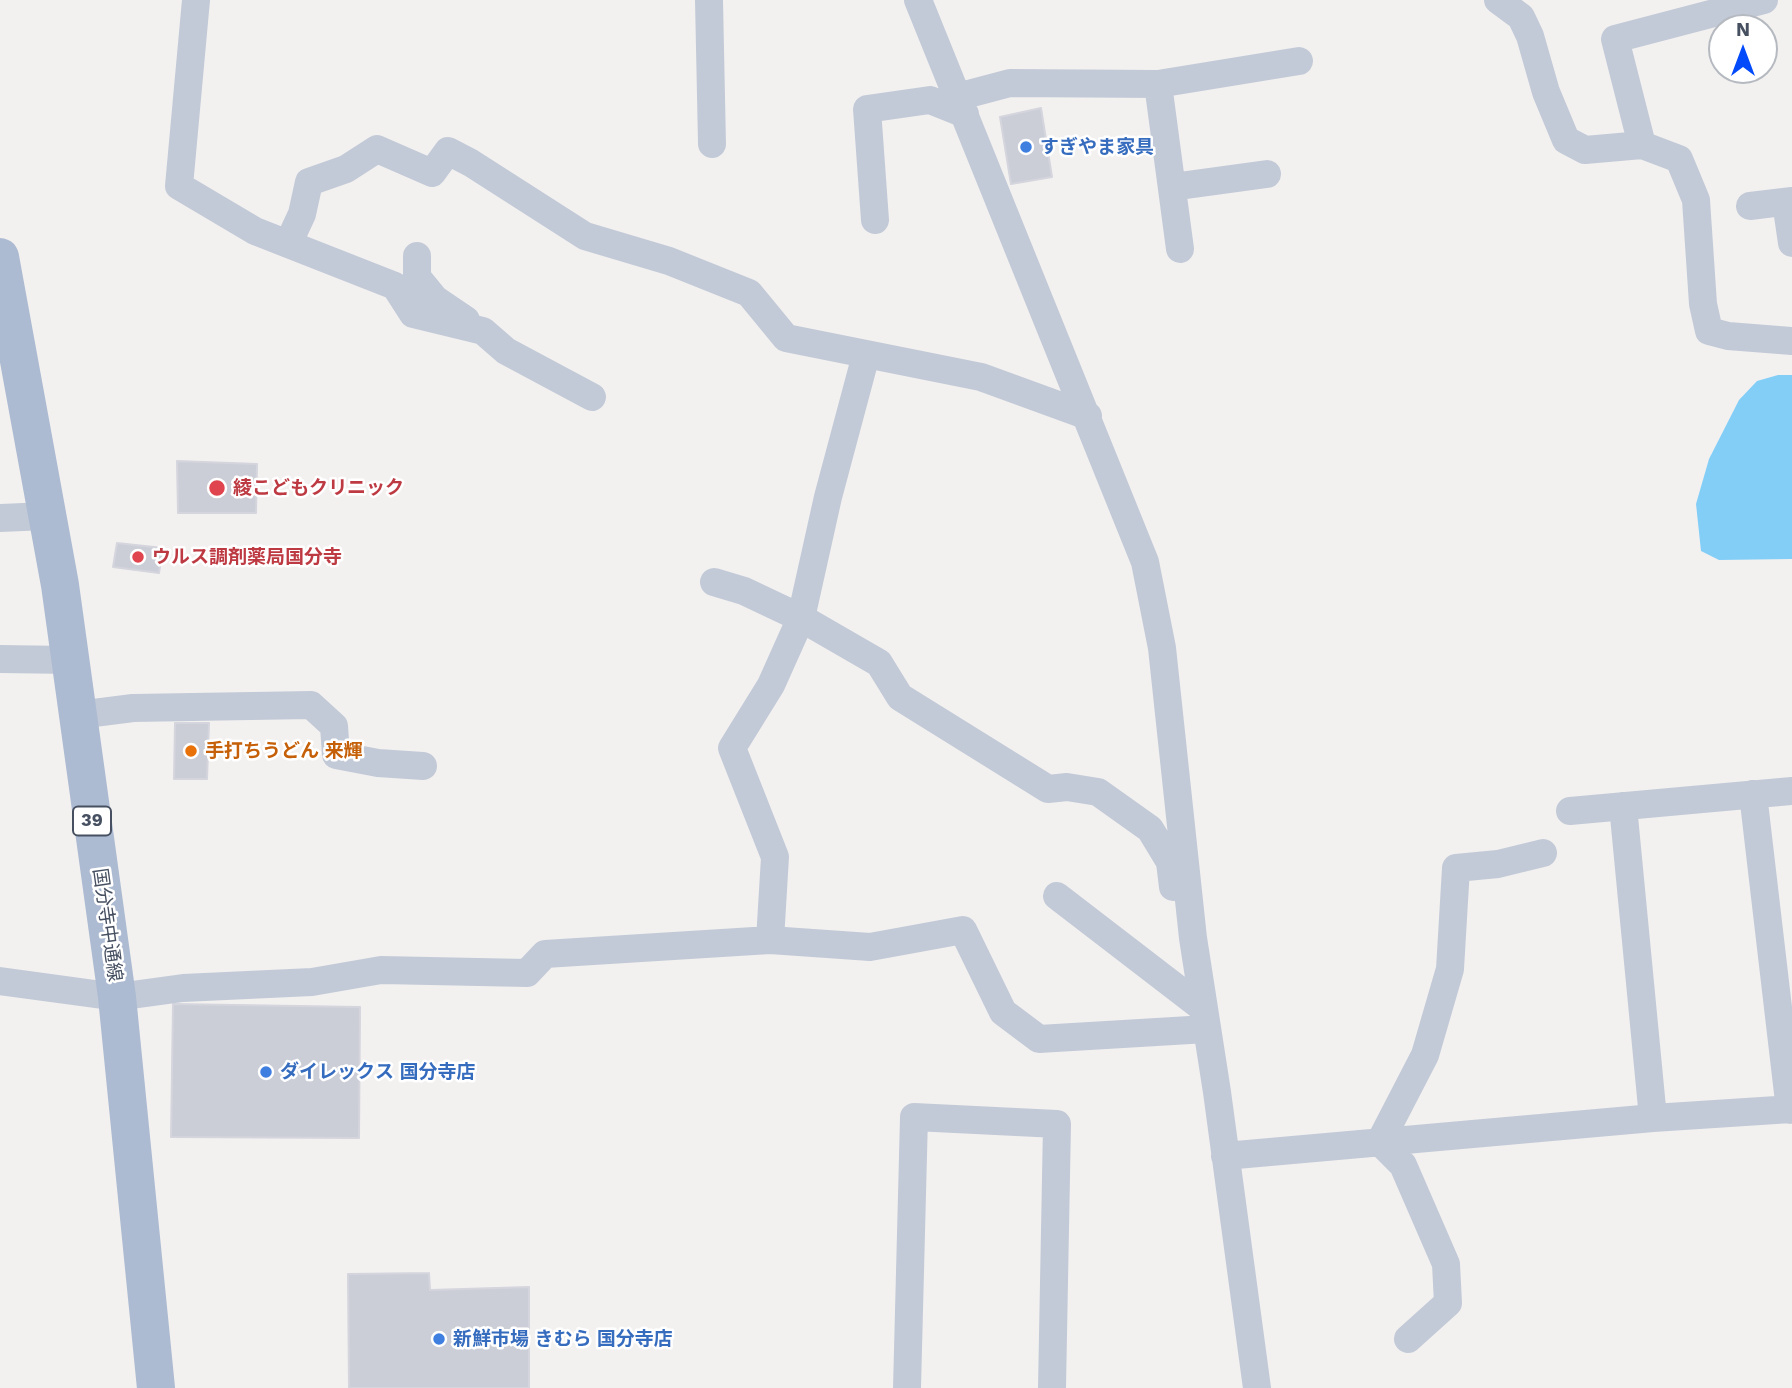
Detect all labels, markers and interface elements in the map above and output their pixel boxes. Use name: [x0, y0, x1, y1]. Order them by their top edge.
north arrow: [1708, 14, 1778, 84]
text: N: [1736, 18, 1750, 41]
place label: すぎやま家具: [1040, 136, 1154, 158]
marker: すぎやま家具: [1018, 139, 1034, 155]
place label: 綾こどもクリニック: [233, 477, 404, 499]
marker: 綾こどもクリニック: [207, 478, 227, 498]
place label: ウルス調剤薬局国分寺: [152, 546, 342, 568]
marker: ウルス調剤薬局国分寺: [130, 549, 146, 565]
place label: 手打ちうどん 来輝: [205, 740, 362, 762]
marker: 手打ちうどん 来輝: [183, 743, 199, 759]
road number: 39: [73, 806, 111, 836]
street label: 国分寺中通線: [88, 867, 126, 983]
place label: ダイレックス 国分寺店: [280, 1061, 475, 1083]
marker: ダイレックス 国分寺店: [258, 1064, 274, 1080]
place label: 新鮮市場 きむら 国分寺店: [453, 1328, 673, 1350]
marker: 新鮮市場 きむら 国分寺店: [431, 1331, 447, 1347]

